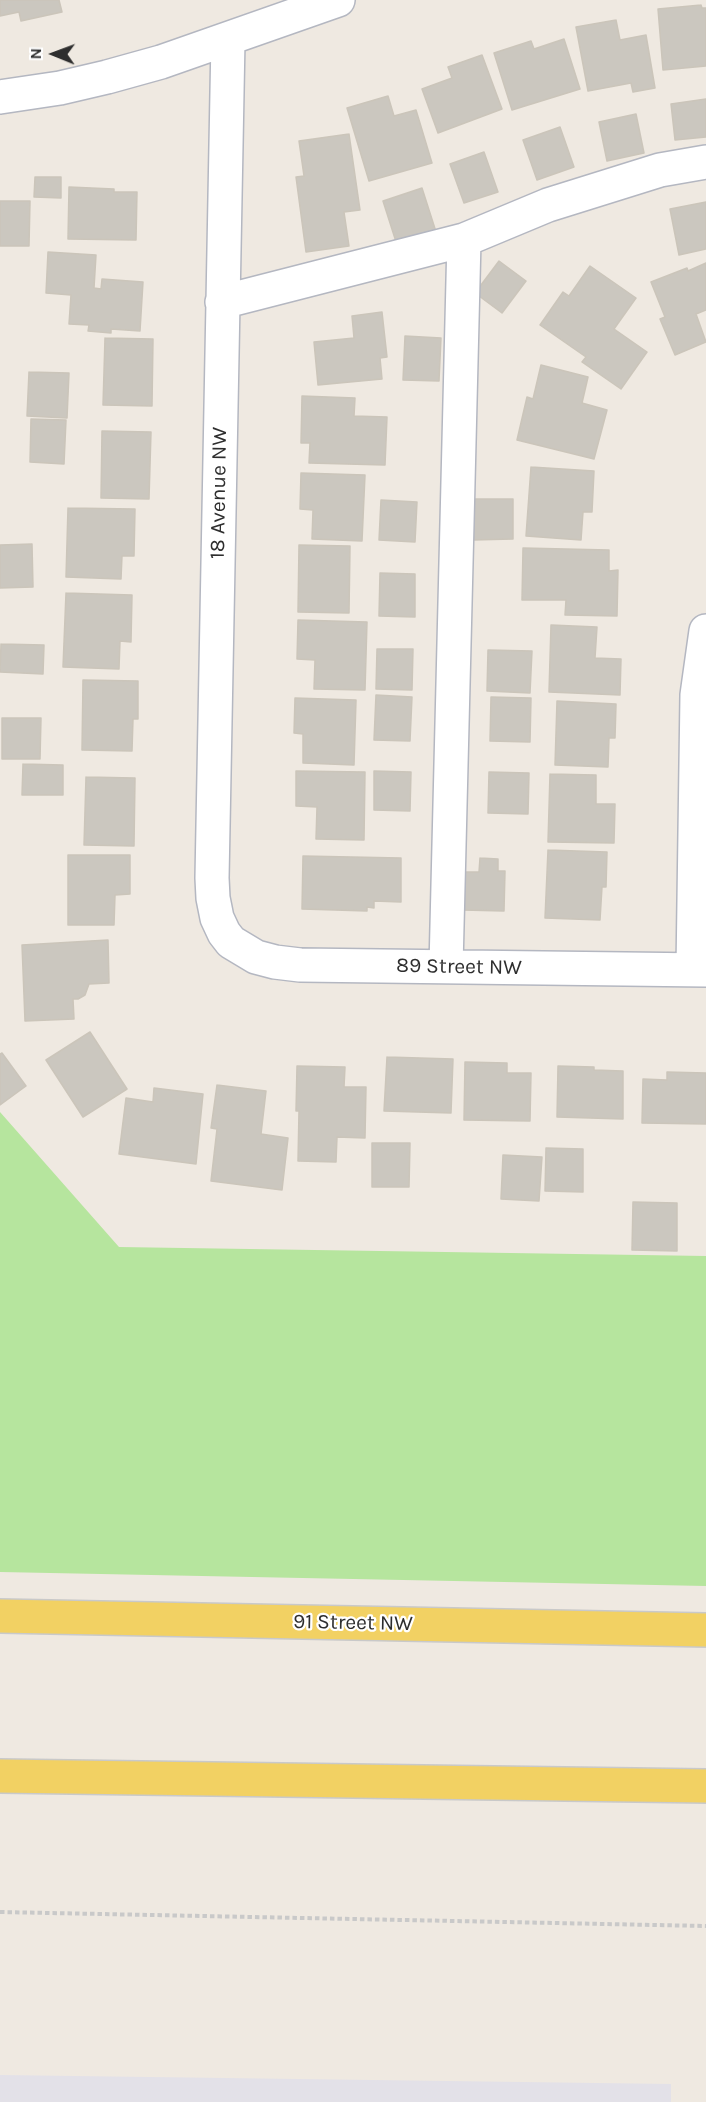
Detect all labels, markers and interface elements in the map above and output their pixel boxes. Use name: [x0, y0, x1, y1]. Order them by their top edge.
north arrow: [24, 24, 84, 84]
text: N: [26, 48, 45, 60]
street label: 18 Avenue NW: [205, 427, 233, 559]
street label: 89 Street NW: [396, 953, 522, 981]
street label: 91 Street NW: [293, 1609, 413, 1637]

